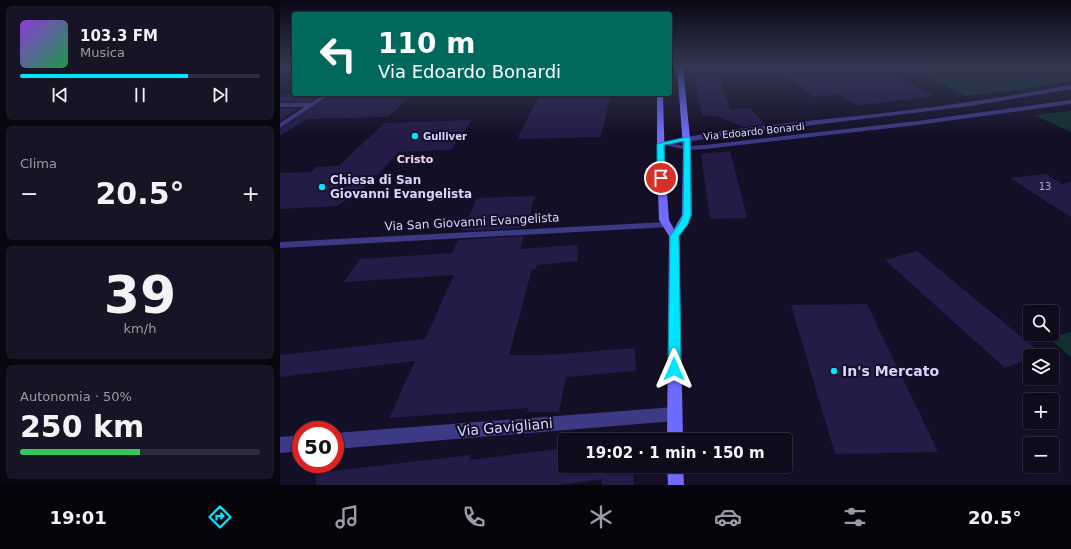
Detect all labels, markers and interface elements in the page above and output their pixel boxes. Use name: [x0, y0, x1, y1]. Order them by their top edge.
text: 103.3 FM: [80, 27, 158, 45]
text: 110 m: [378, 27, 475, 60]
icon: left: [312, 28, 364, 80]
text: Musica: [80, 45, 125, 60]
text: Via Edoardo Bonardi: [378, 61, 561, 82]
icon: previous: [49, 84, 71, 106]
icon: pause: [129, 84, 151, 106]
icon: next: [209, 84, 231, 106]
street label: Via Edoardo Bonardi: [703, 121, 805, 142]
marker: Gulliver: [410, 131, 420, 141]
place label: Gulliver: [423, 131, 467, 142]
district label: Cristo: [397, 153, 434, 166]
text: Clima: [20, 156, 57, 171]
pin: [644, 161, 678, 195]
icon: arrive: [650, 167, 672, 189]
place label: Chiesa di San Giovanni Evangelista: [330, 173, 472, 201]
text: 20.5°: [95, 176, 185, 211]
text: −: [20, 181, 38, 206]
text: +: [242, 181, 260, 206]
house number: 13: [1039, 181, 1051, 192]
marker: Chiesa di San Giovanni Evangelista: [317, 182, 327, 192]
street label: Via San Giovanni Evangelista: [384, 210, 560, 234]
text: 39: [104, 265, 176, 325]
map controls: [1023, 305, 1059, 473]
button: search: [1023, 305, 1059, 341]
text: km/h: [124, 321, 156, 336]
position arrow: [653, 348, 695, 390]
button: layers: [1023, 349, 1059, 385]
place label: In's Mercato: [842, 363, 939, 379]
marker: In's Mercato: [829, 366, 839, 376]
text: Autonomia · 50%: [20, 389, 132, 404]
button: +: [1023, 393, 1059, 429]
text: 250 km: [20, 409, 144, 444]
street label: Via Gavigliani: [457, 415, 553, 439]
speed limit sign: 50: [292, 421, 344, 473]
button: −: [1023, 437, 1059, 473]
text: 19:02 · 1 min · 150 m: [585, 444, 765, 462]
icon: directions: [206, 503, 234, 531]
icon: music: [333, 503, 361, 531]
icon: phone: [460, 503, 488, 531]
icon: climate: [587, 503, 615, 531]
icon: car: [714, 503, 742, 531]
icon: filters: [841, 503, 869, 531]
text: 19:01: [50, 507, 107, 528]
text: 20.5°: [968, 507, 1021, 528]

